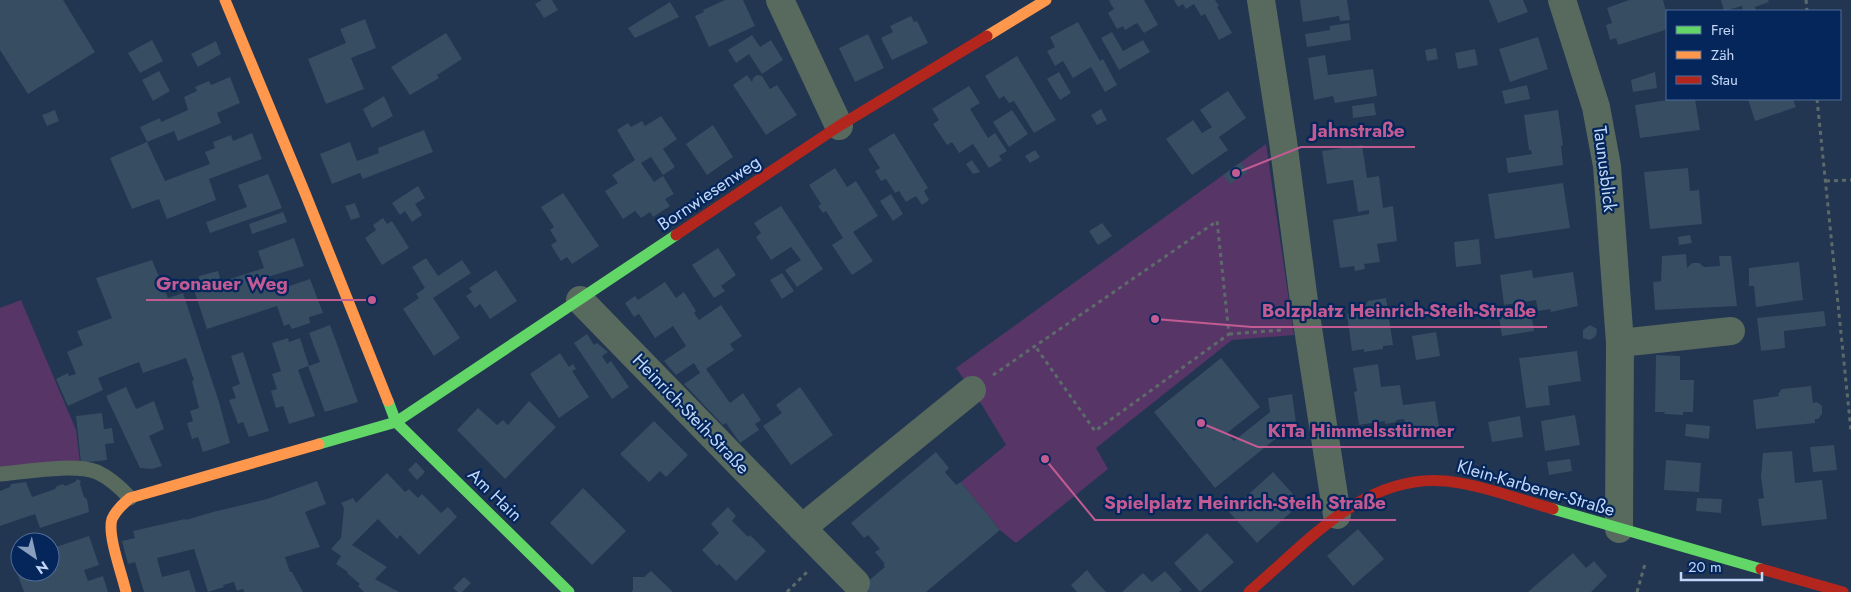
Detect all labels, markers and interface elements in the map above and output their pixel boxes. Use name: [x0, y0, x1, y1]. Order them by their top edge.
legend: [1666, 10, 1841, 100]
text: Frei: [1711, 19, 1735, 41]
text: Zäh: [1711, 44, 1734, 66]
text: Stau: [1711, 69, 1738, 91]
callout: Jahnstraße: [1301, 113, 1415, 147]
text: Jahnstraße: [1307, 117, 1405, 144]
street label: Taunusblick: [1587, 125, 1623, 214]
street label: Bornwiesenweg: [652, 149, 766, 237]
callout: Gronauer Weg: [146, 266, 298, 300]
text: Gronauer Weg: [156, 270, 288, 297]
callout: Bolzplatz Heinrich-Steih-Straße: [1252, 293, 1547, 327]
text: Bolzplatz Heinrich-Steih-Straße: [1262, 297, 1536, 324]
street label: Heinrich-Steih-Straße: [626, 348, 756, 480]
callout: KiTa Himmelsstürmer: [1258, 413, 1464, 447]
text: KiTa Himmelsstürmer: [1268, 417, 1455, 444]
street label: Klein-Karbener-Straße: [1454, 453, 1618, 523]
street label: Am Hain: [462, 462, 528, 528]
callout: Spielplatz Heinrich-Steih Straße: [1095, 486, 1396, 520]
text: Spielplatz Heinrich-Steih Straße: [1104, 489, 1386, 516]
north arrow: [10, 532, 60, 582]
scale bar: [1681, 550, 1762, 582]
text: N: [32, 556, 52, 579]
text: 20 m: [1688, 556, 1722, 578]

